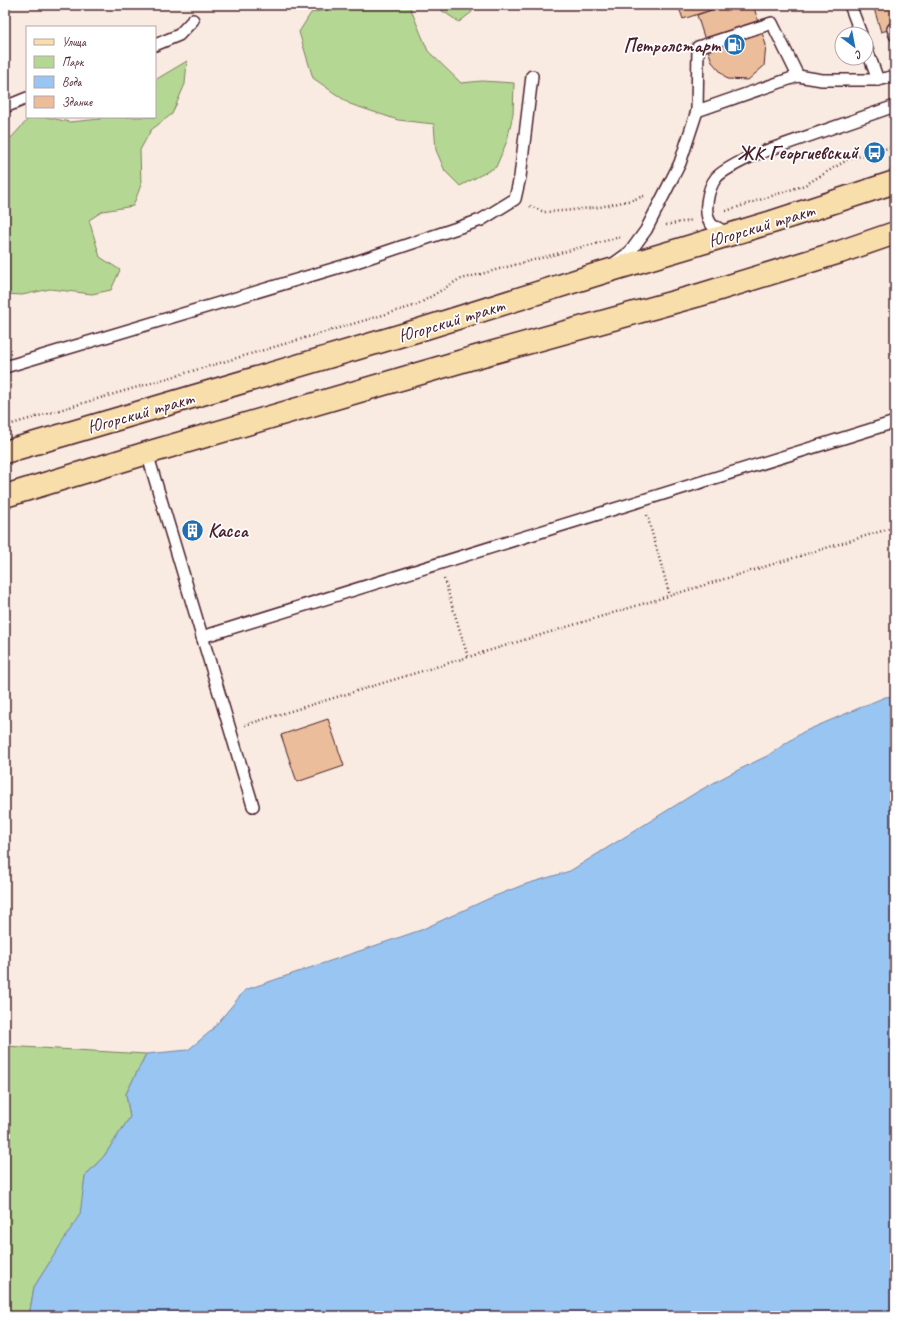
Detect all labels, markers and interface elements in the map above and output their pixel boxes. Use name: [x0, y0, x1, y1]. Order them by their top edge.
legend: [26, 26, 156, 118]
north arrow: [834, 26, 874, 66]
fuel station icon: Петролстарт: [722, 32, 748, 58]
text: Улица: [62, 34, 87, 50]
place label: Петролстарт: [624, 34, 722, 58]
text: С: [852, 47, 865, 63]
text: Парк: [62, 54, 85, 70]
text: Вода: [62, 74, 83, 90]
text: Здание: [62, 94, 93, 110]
bus stop icon: ЖК Георгиевский: [861, 139, 887, 165]
place label: ЖК Георгиевский: [738, 141, 860, 165]
street label: Югорский тракт: [706, 198, 818, 253]
street label: Югорский тракт: [396, 293, 508, 348]
street label: Югорский тракт: [84, 386, 197, 440]
building icon: Касса: [180, 517, 206, 543]
place label: Касса: [208, 519, 250, 543]

